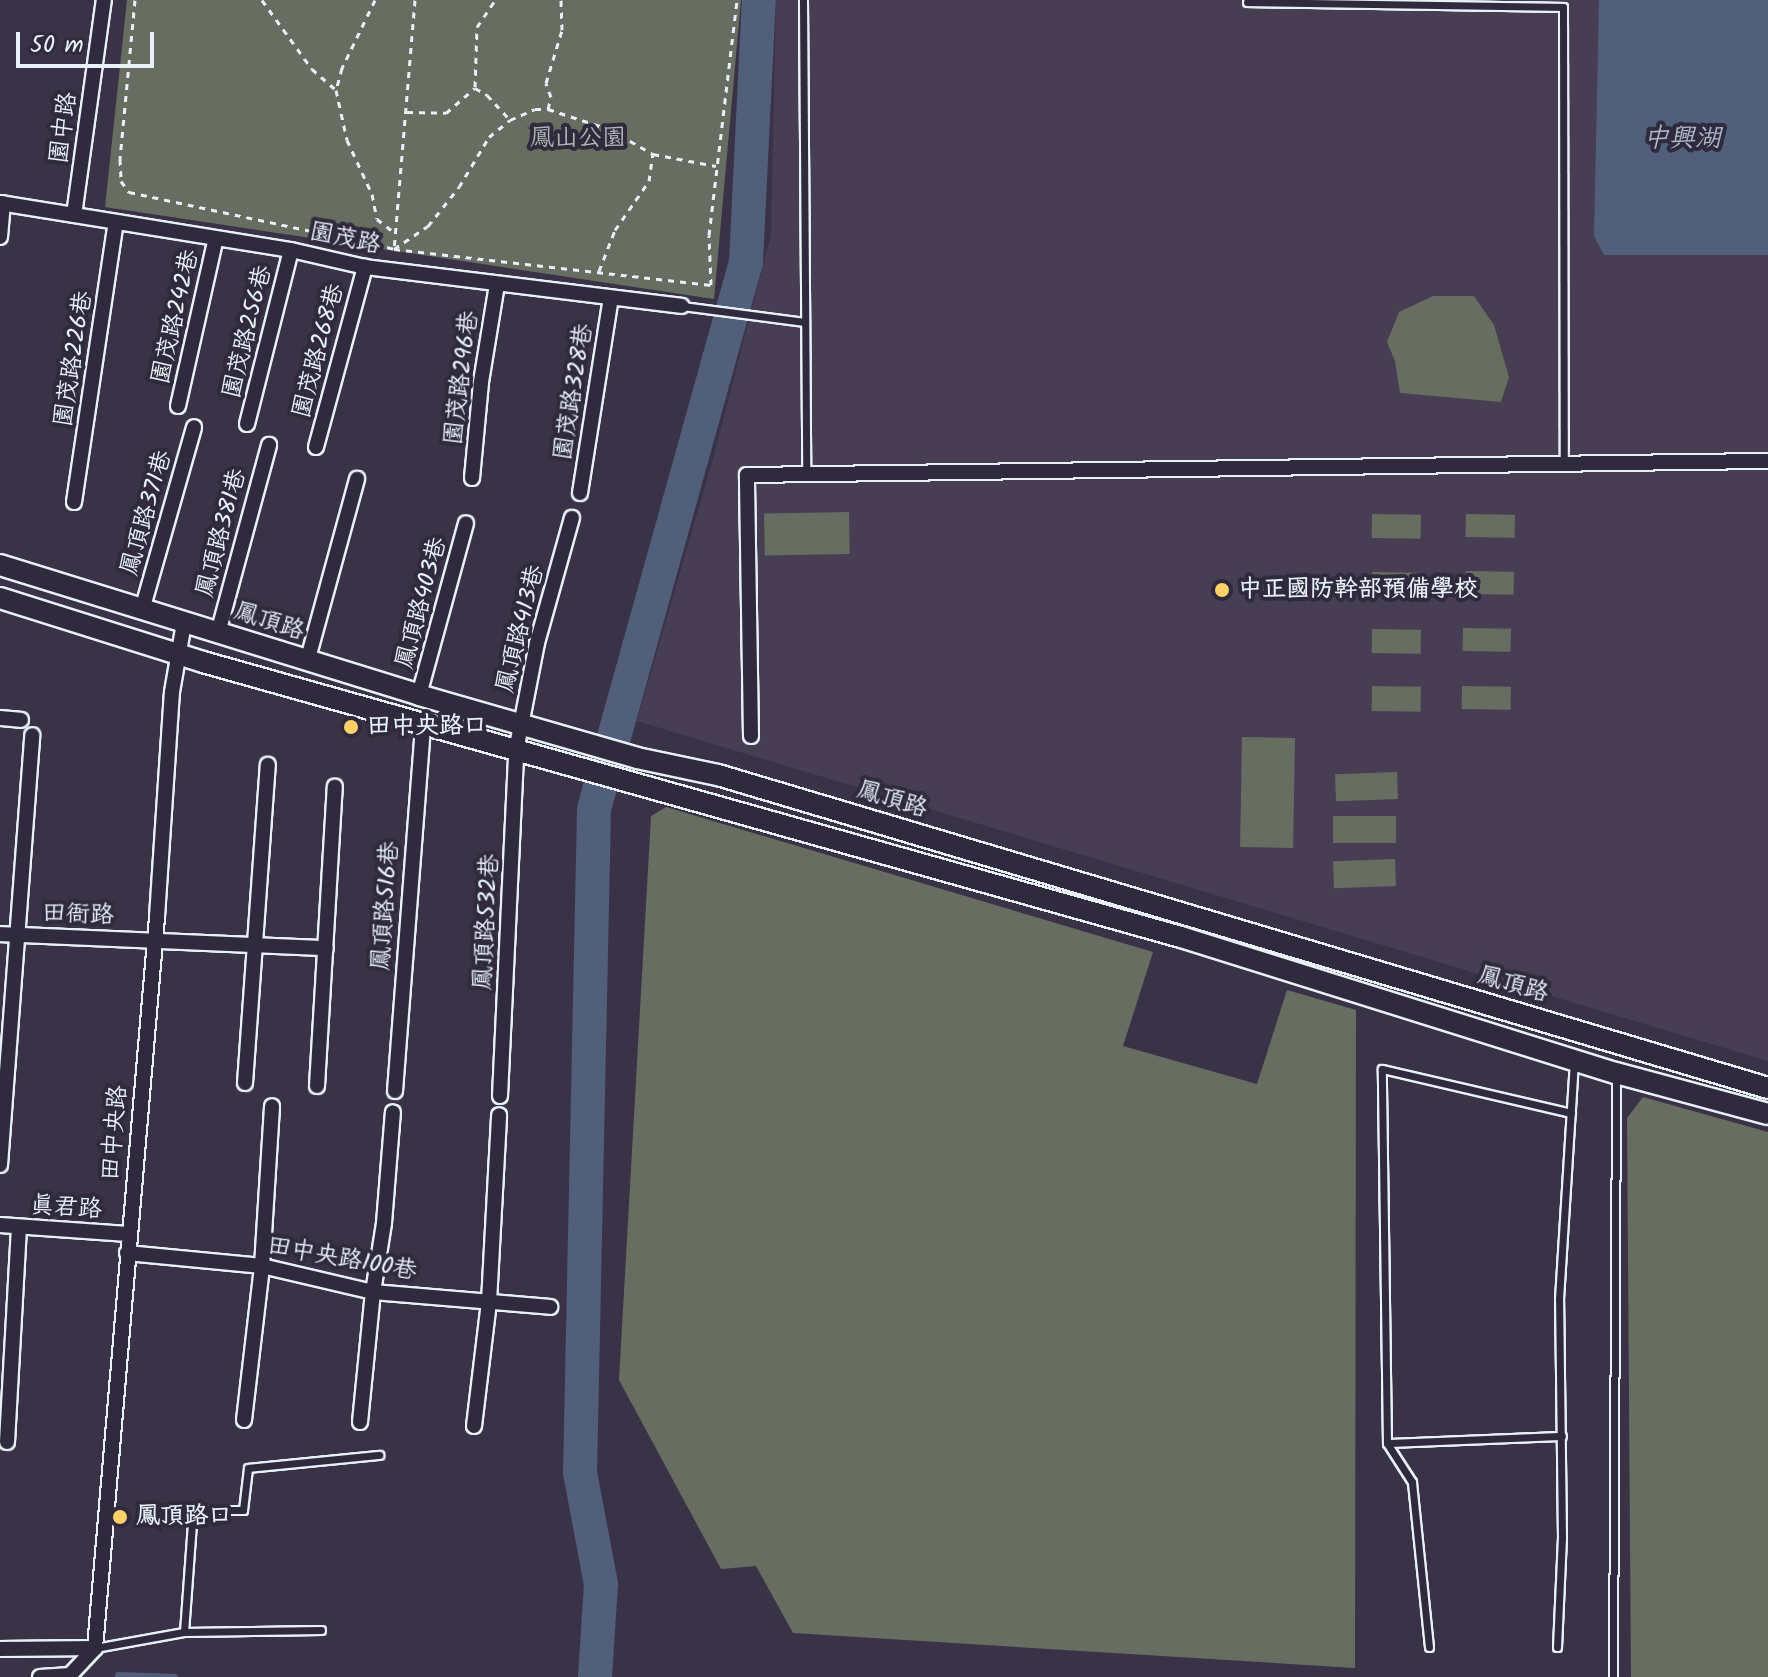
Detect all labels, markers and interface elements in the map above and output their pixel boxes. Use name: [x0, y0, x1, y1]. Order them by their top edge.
scale bar: [20, 16, 158, 66]
text: 50 m: [30, 26, 84, 65]
street label: 園中路: [45, 90, 83, 166]
water label: 中興湖: [1643, 124, 1721, 156]
park label: 鳳山公園: [530, 125, 626, 153]
street label: 園茂路: [307, 217, 383, 261]
street label: 園茂路242巷: [147, 247, 205, 387]
street label: 園茂路256巷: [218, 262, 278, 402]
street label: 園茂路268巷: [287, 281, 351, 421]
street label: 園茂路226巷: [49, 289, 99, 429]
street label: 園茂路296巷: [439, 309, 485, 447]
street label: 園茂路328巷: [549, 322, 599, 462]
street label: 鳳頂路371巷: [115, 447, 179, 579]
street label: 鳳頂路381巷: [191, 466, 253, 600]
street label: 鳳頂路403巷: [391, 534, 453, 672]
street label: 鳳頂路413巷: [491, 562, 551, 696]
place label: 中正國防幹部預備學校: [1238, 576, 1478, 604]
marker: 中正國防幹部預備學校: [1213, 581, 1231, 599]
street label: 鳳頂路: [230, 597, 308, 647]
place label: 田中央路口: [367, 713, 487, 741]
marker: 田中央路口: [342, 718, 360, 736]
street label: 鳳頂路: [853, 776, 931, 824]
street label: 鳳頂路516巷: [367, 840, 405, 972]
street label: 鳳頂路532巷: [469, 853, 505, 991]
street label: 田衙路: [42, 899, 114, 931]
street label: 鳳頂路: [1474, 961, 1552, 1009]
street label: 田中央路: [96, 1084, 134, 1182]
street label: 真君路: [29, 1191, 103, 1225]
street label: 田中央路100巷: [265, 1232, 419, 1286]
place label: 鳳頂路口: [136, 1503, 232, 1531]
marker: 鳳頂路口: [111, 1508, 129, 1526]

